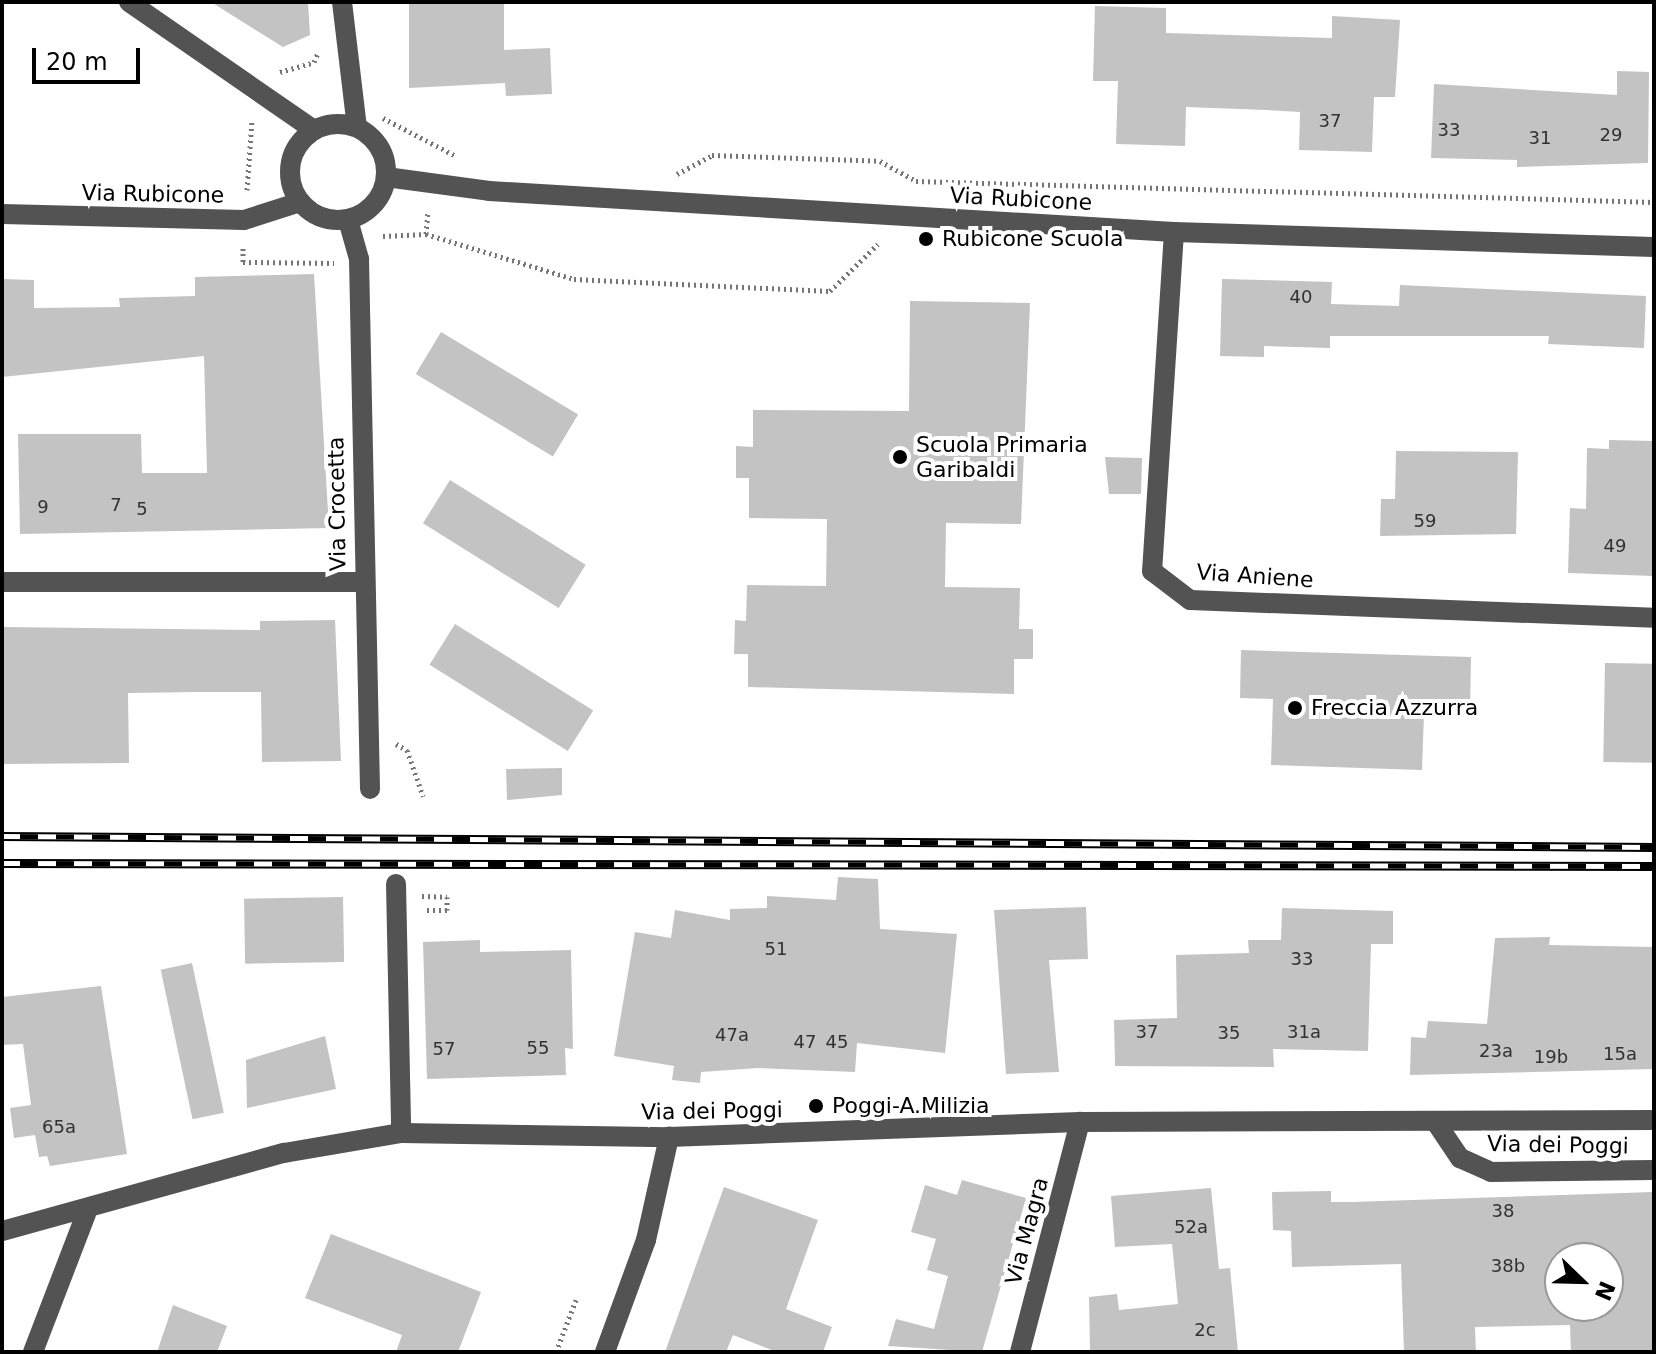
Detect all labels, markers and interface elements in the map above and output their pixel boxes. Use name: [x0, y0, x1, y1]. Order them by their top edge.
scale bar: [36, 32, 144, 82]
text: 20 m: [46, 48, 108, 76]
house number: 37: [1319, 110, 1341, 132]
house number: 33: [1438, 119, 1460, 141]
house number: 29: [1600, 124, 1622, 146]
house number: 31: [1529, 127, 1551, 149]
street label: Via Rubicone: [82, 180, 224, 208]
street label: Via Rubicone: [949, 182, 1093, 216]
place label: Rubicone Scuola: [942, 226, 1123, 252]
marker: Rubicone Scuola: [917, 230, 935, 248]
house number: 40: [1290, 286, 1312, 308]
place label: Scuola Primaria Garibaldi: [916, 431, 1088, 482]
street label: Via Crocetta: [323, 436, 351, 572]
marker: Scuola Primaria Garibaldi: [891, 448, 909, 466]
house number: 7: [110, 494, 122, 516]
house number: 9: [37, 496, 49, 518]
house number: 5: [136, 498, 148, 520]
house number: 59: [1414, 510, 1436, 532]
house number: 49: [1604, 535, 1626, 557]
street label: Via Aniene: [1196, 559, 1314, 593]
place label: Freccia Azzurra: [1311, 695, 1478, 721]
marker: Freccia Azzurra: [1286, 699, 1304, 717]
house number: 51: [765, 938, 787, 960]
house number: 33: [1291, 948, 1313, 970]
house number: 37: [1136, 1021, 1158, 1043]
house number: 31a: [1287, 1021, 1321, 1043]
house number: 35: [1218, 1022, 1240, 1044]
house number: 47a: [715, 1024, 749, 1046]
house number: 47: [794, 1031, 816, 1053]
house number: 45: [826, 1031, 848, 1053]
house number: 55: [527, 1037, 549, 1059]
house number: 57: [433, 1038, 455, 1060]
house number: 23a: [1479, 1040, 1513, 1062]
house number: 15a: [1603, 1043, 1637, 1065]
house number: 19b: [1534, 1046, 1568, 1068]
place label: Poggi-A.Milizia: [832, 1093, 990, 1119]
street label: Via dei Poggi: [641, 1097, 783, 1125]
marker: Poggi-A.Milizia: [807, 1097, 825, 1115]
house number: 65a: [42, 1116, 76, 1138]
street label: Via dei Poggi: [1487, 1131, 1629, 1159]
street label: Via Magra: [1000, 1174, 1054, 1288]
house number: 38: [1492, 1200, 1514, 1222]
house number: 52a: [1174, 1216, 1208, 1238]
north arrow: [1544, 1242, 1624, 1322]
house number: 38b: [1491, 1255, 1525, 1277]
text: N: [1590, 1277, 1620, 1304]
house number: 2c: [1194, 1319, 1216, 1341]

